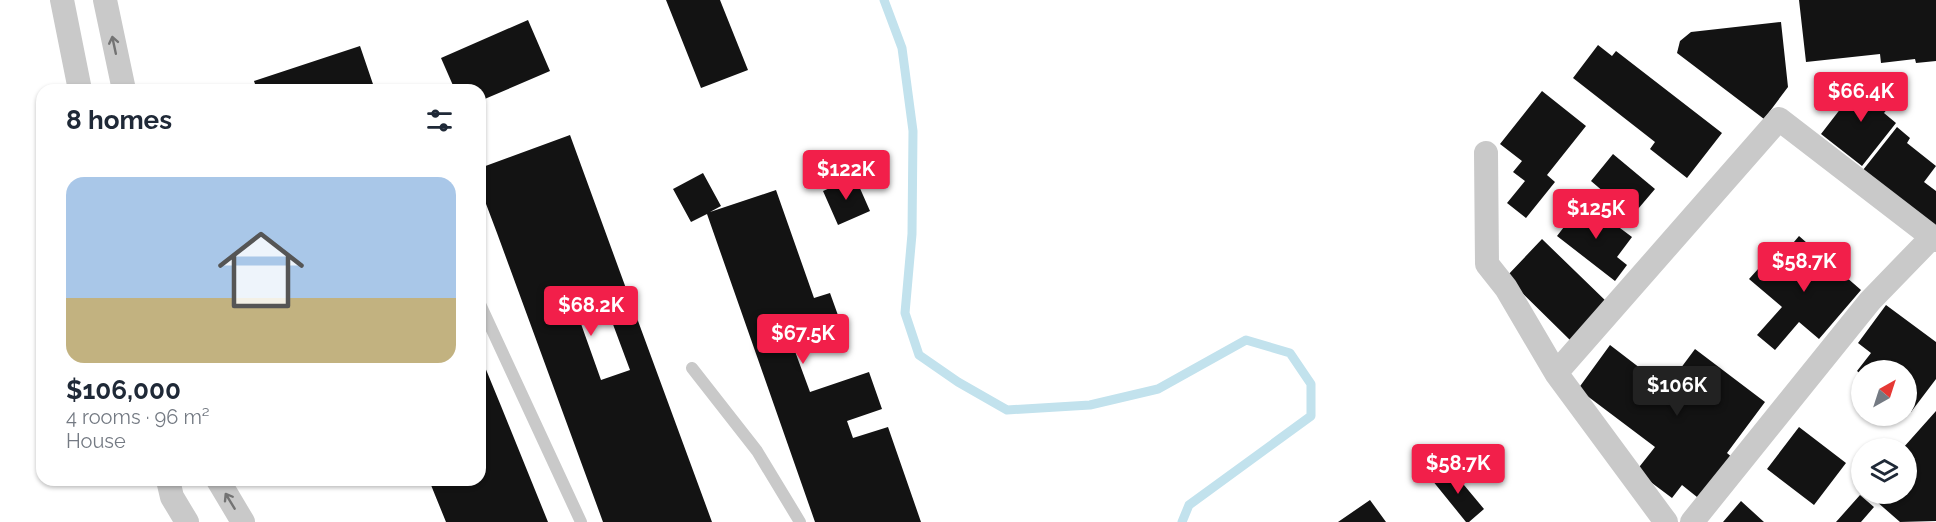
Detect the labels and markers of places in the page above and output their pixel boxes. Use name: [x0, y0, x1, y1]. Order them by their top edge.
pin: $66.4K: [1812, 72, 1910, 123]
pin: $122K: [804, 150, 888, 201]
pin: $125K: [1554, 189, 1638, 240]
pin: $58.7K: [1755, 242, 1853, 293]
pin: $68.2K: [542, 286, 640, 337]
pin: $67.5K: [754, 314, 852, 365]
pin: $106K: [1635, 366, 1719, 417]
pin: $58.7K: [1409, 444, 1507, 495]

